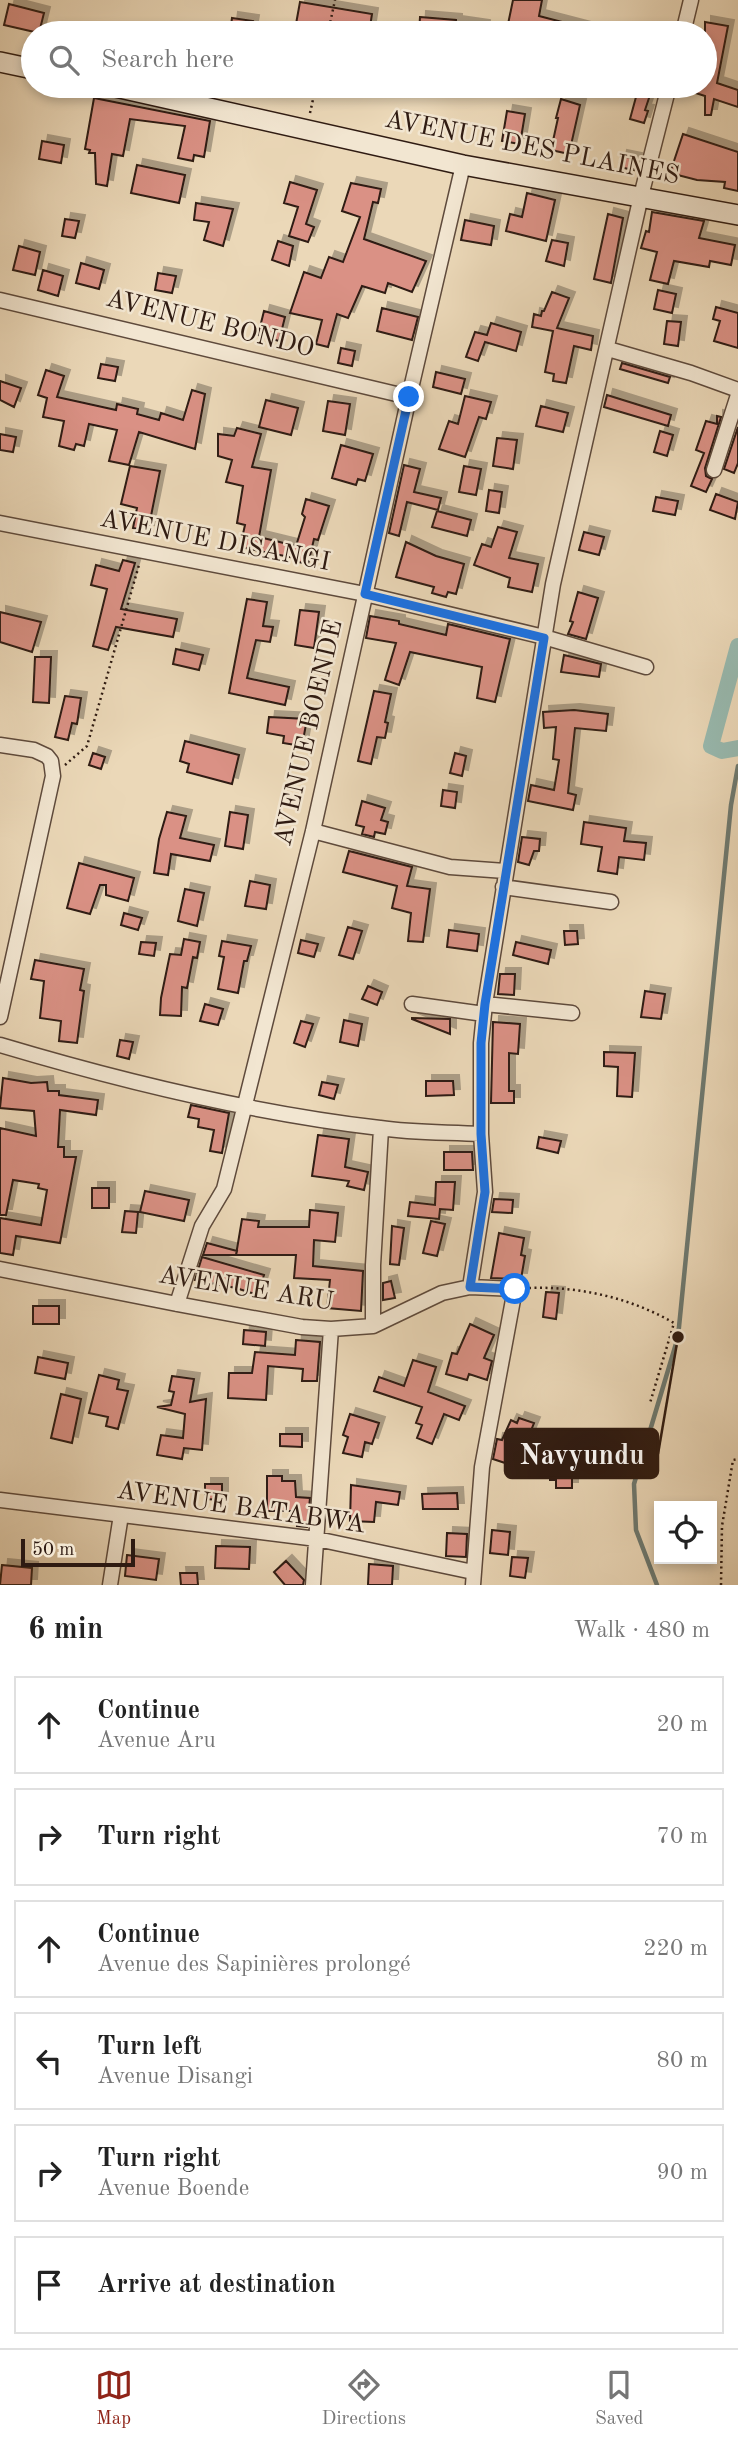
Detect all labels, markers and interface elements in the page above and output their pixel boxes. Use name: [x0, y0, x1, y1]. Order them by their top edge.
search box: [21, 21, 717, 98]
icon: search: [45, 41, 83, 79]
text: Search here: [101, 47, 234, 73]
street label: AVENUE DES PLAINES: [382, 107, 682, 189]
street label: AVENUE BONDO: [103, 286, 317, 362]
route end: [393, 381, 424, 412]
street label: AVENUE DISANGI: [98, 506, 332, 576]
street label: AVENUE BOENDE: [270, 617, 348, 849]
street label: AVENUE ARU: [157, 1262, 335, 1316]
route start: [499, 1273, 530, 1304]
callout: Navyundu: [505, 1429, 658, 1478]
text: Navyundu: [519, 1443, 645, 1471]
street label: AVENUE BATABWA: [115, 1478, 367, 1538]
map controls: [654, 1501, 717, 1564]
button: locate: [654, 1501, 717, 1564]
scale bar: [21, 1536, 135, 1568]
text: 50 m: [32, 1541, 74, 1560]
text: 6 min: [28, 1615, 103, 1645]
text: Walk · 480 m: [574, 1619, 710, 1642]
text: Continue: [97, 1698, 200, 1724]
icon: ahead: [30, 1706, 68, 1744]
text: 20 m: [657, 1713, 708, 1736]
text: Avenue Aru: [97, 1729, 216, 1752]
icon: right: [30, 1818, 68, 1856]
text: Turn right: [97, 1824, 220, 1850]
text: 70 m: [657, 1825, 708, 1848]
text: Continue: [97, 1922, 200, 1948]
icon: ahead: [30, 1930, 68, 1968]
text: 220 m: [643, 1937, 708, 1960]
text: Avenue des Sapinières prolongé: [97, 1953, 411, 1976]
text: Turn left: [97, 2034, 202, 2060]
icon: left: [30, 2042, 68, 2080]
text: 80 m: [657, 2049, 708, 2072]
text: Avenue Disangi: [97, 2065, 253, 2088]
text: Turn right: [97, 2146, 220, 2172]
icon: right: [30, 2154, 68, 2192]
text: 90 m: [657, 2161, 708, 2184]
text: Avenue Boende: [97, 2177, 249, 2200]
icon: arrive: [30, 2266, 68, 2304]
text: Arrive at destination: [97, 2272, 336, 2298]
tab: Map: [95, 2366, 133, 2431]
tab: Directions: [322, 2366, 406, 2431]
tab: Saved: [595, 2366, 643, 2431]

